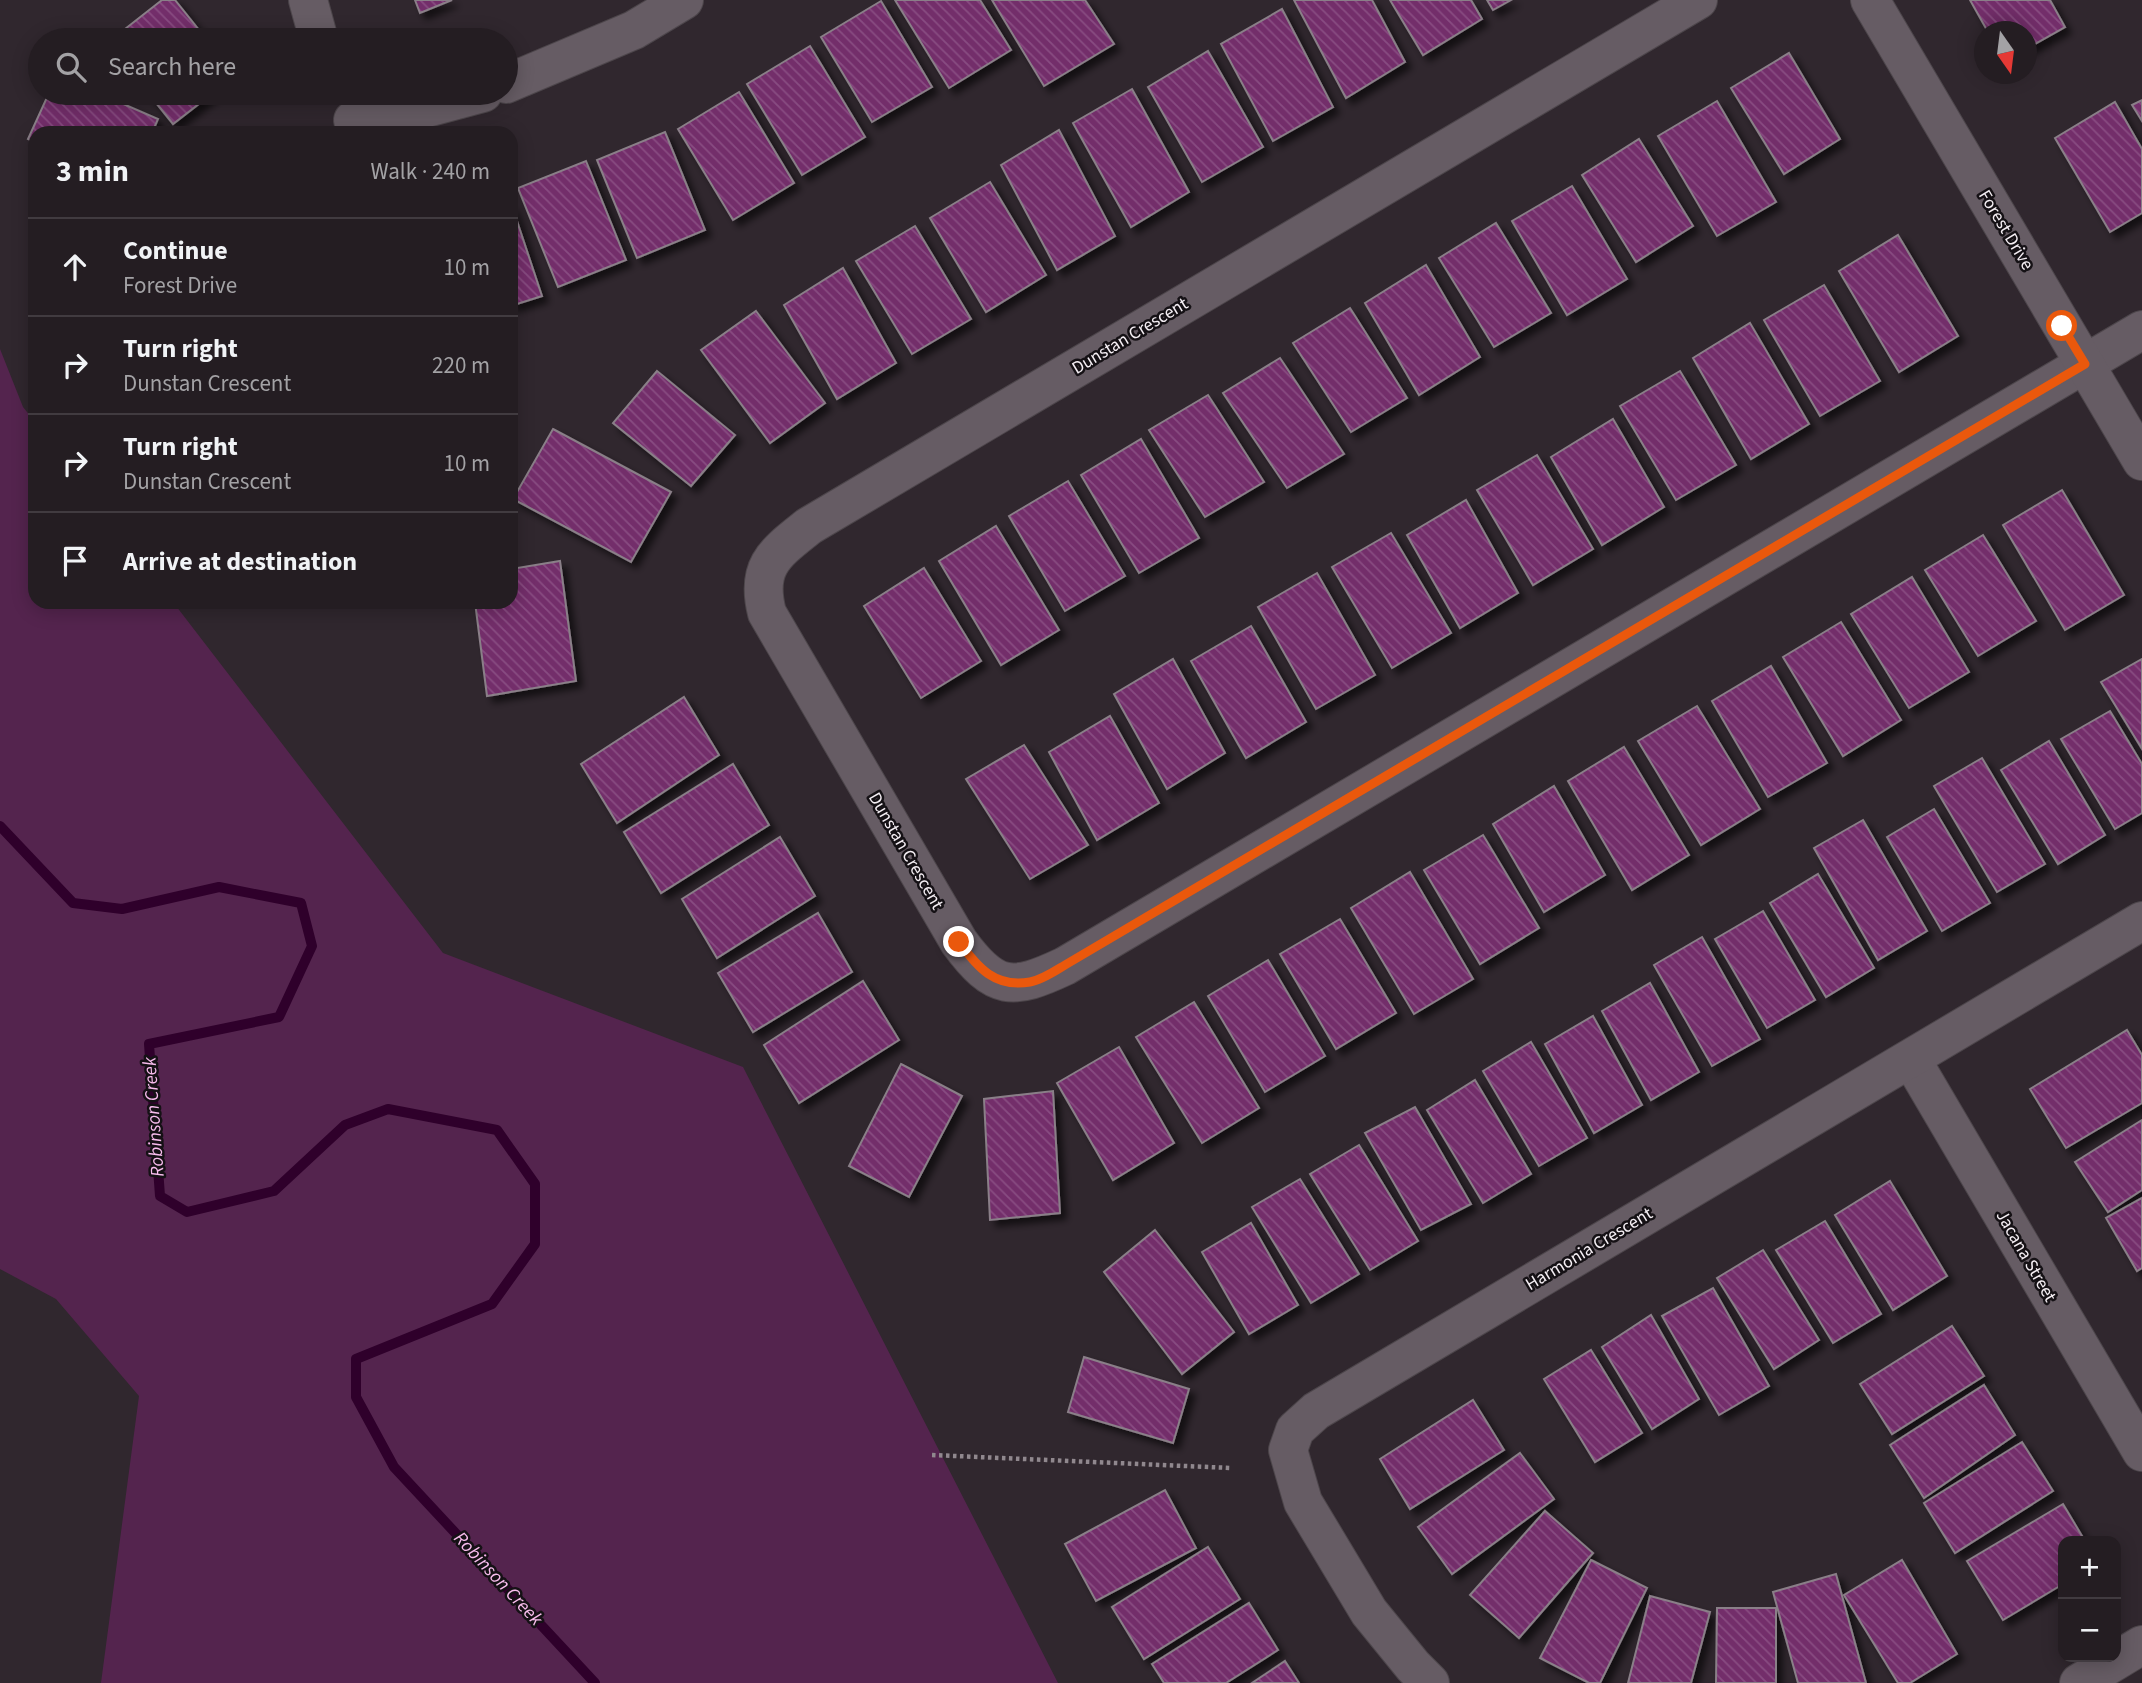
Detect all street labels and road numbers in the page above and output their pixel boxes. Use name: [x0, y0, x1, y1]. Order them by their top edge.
street label: Forest Drive: [1972, 185, 2040, 275]
street label: Dunstan Crescent: [1067, 291, 1193, 381]
street label: Dunstan Crescent: [862, 788, 950, 914]
street label: Harmonia Crescent: [1521, 1201, 1657, 1297]
street label: Jacana Street: [1990, 1205, 2062, 1307]

